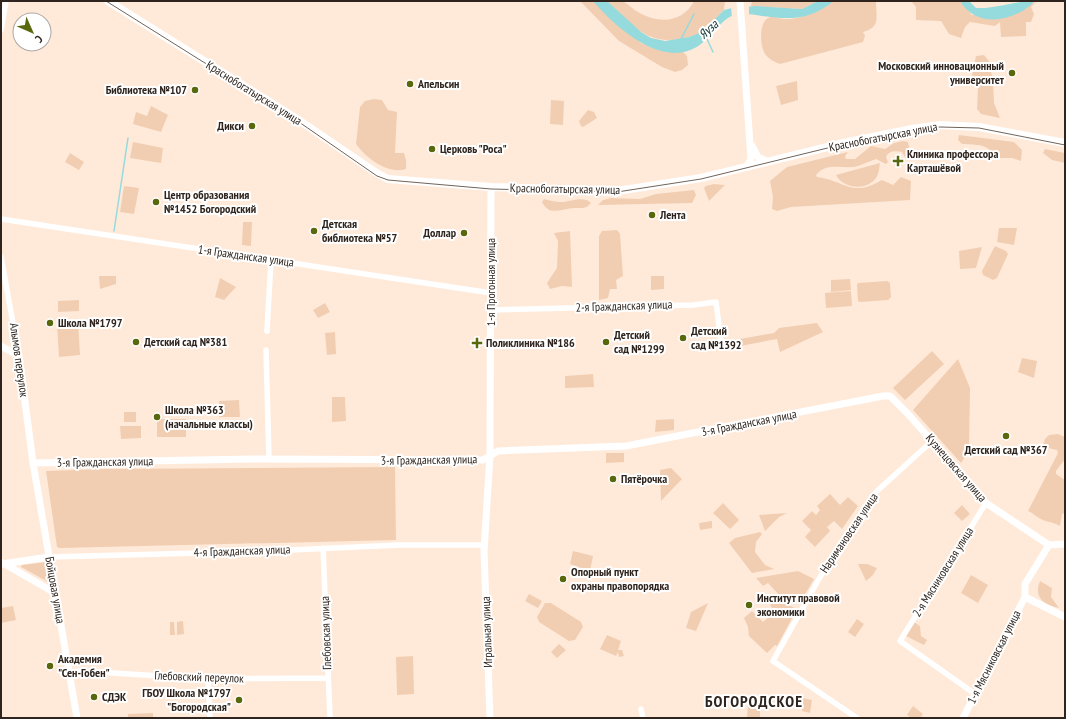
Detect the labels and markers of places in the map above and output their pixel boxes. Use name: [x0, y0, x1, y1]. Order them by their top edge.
place label: Московский инновационный университет: [878, 58, 1005, 87]
marker: Московский инновационный университет: [1007, 68, 1017, 78]
place label: Апельсин: [417, 76, 459, 91]
marker: Апельсин: [405, 79, 415, 89]
place label: Библиотека №107: [106, 82, 187, 97]
marker: Библиотека №107: [190, 85, 200, 95]
place label: Дикси: [217, 118, 244, 133]
marker: Дикси: [247, 121, 257, 131]
place label: Церковь "Роса": [440, 141, 507, 156]
marker: Церковь "Роса": [427, 144, 437, 154]
place label: Клиника профессора Карташёвой: [907, 146, 998, 175]
marker: Клиника профессора Карташёвой: [892, 155, 904, 167]
place label: Центр образования №1452 Богородский: [164, 187, 256, 216]
marker: Центр образования №1452 Богородский: [151, 197, 161, 207]
place label: Лента: [659, 207, 686, 222]
marker: Лента: [647, 210, 657, 220]
place label: Детская библиотека №57: [322, 216, 398, 245]
place label: Доллар: [423, 225, 457, 240]
marker: Детская библиотека №57: [309, 226, 319, 236]
marker: Доллар: [459, 228, 469, 238]
place label: Школа №1797: [58, 315, 123, 330]
marker: Школа №1797: [45, 318, 55, 328]
place label: Детский сад №1392: [691, 323, 742, 352]
place label: Детский сад №1299: [614, 327, 665, 356]
marker: Детский сад №1392: [678, 333, 688, 343]
place label: Детский сад №381: [144, 334, 227, 349]
place label: Поликлиника №186: [486, 335, 575, 350]
marker: Детский сад №381: [131, 337, 141, 347]
marker: Поликлиника №186: [471, 337, 483, 349]
marker: Детский сад №1299: [601, 337, 611, 347]
place label: Школа №363 (начальные классы): [165, 402, 253, 431]
marker: Школа №363 (начальные классы): [152, 412, 162, 422]
marker: Детский сад №367: [1001, 431, 1011, 441]
place label: Детский сад №367: [964, 442, 1048, 457]
place label: Пятёрочка: [621, 471, 667, 486]
marker: Пятёрочка: [608, 474, 618, 484]
place label: Опорный пункт охраны правопорядка: [571, 564, 669, 593]
marker: Опорный пункт охраны правопорядка: [558, 574, 568, 584]
place label: Институт правовой экономики: [757, 590, 840, 619]
marker: Институт правовой экономики: [744, 600, 754, 610]
place label: Академия "Сен-Гобен": [57, 651, 110, 680]
marker: Академия "Сен-Гобен": [45, 661, 55, 671]
place label: ГБОУ Школа №1797 "Богородская": [142, 685, 231, 714]
place label: СДЭК: [102, 689, 127, 704]
marker: СДЭК: [89, 692, 99, 702]
marker: ГБОУ Школа №1797 "Богородская": [234, 695, 244, 705]

